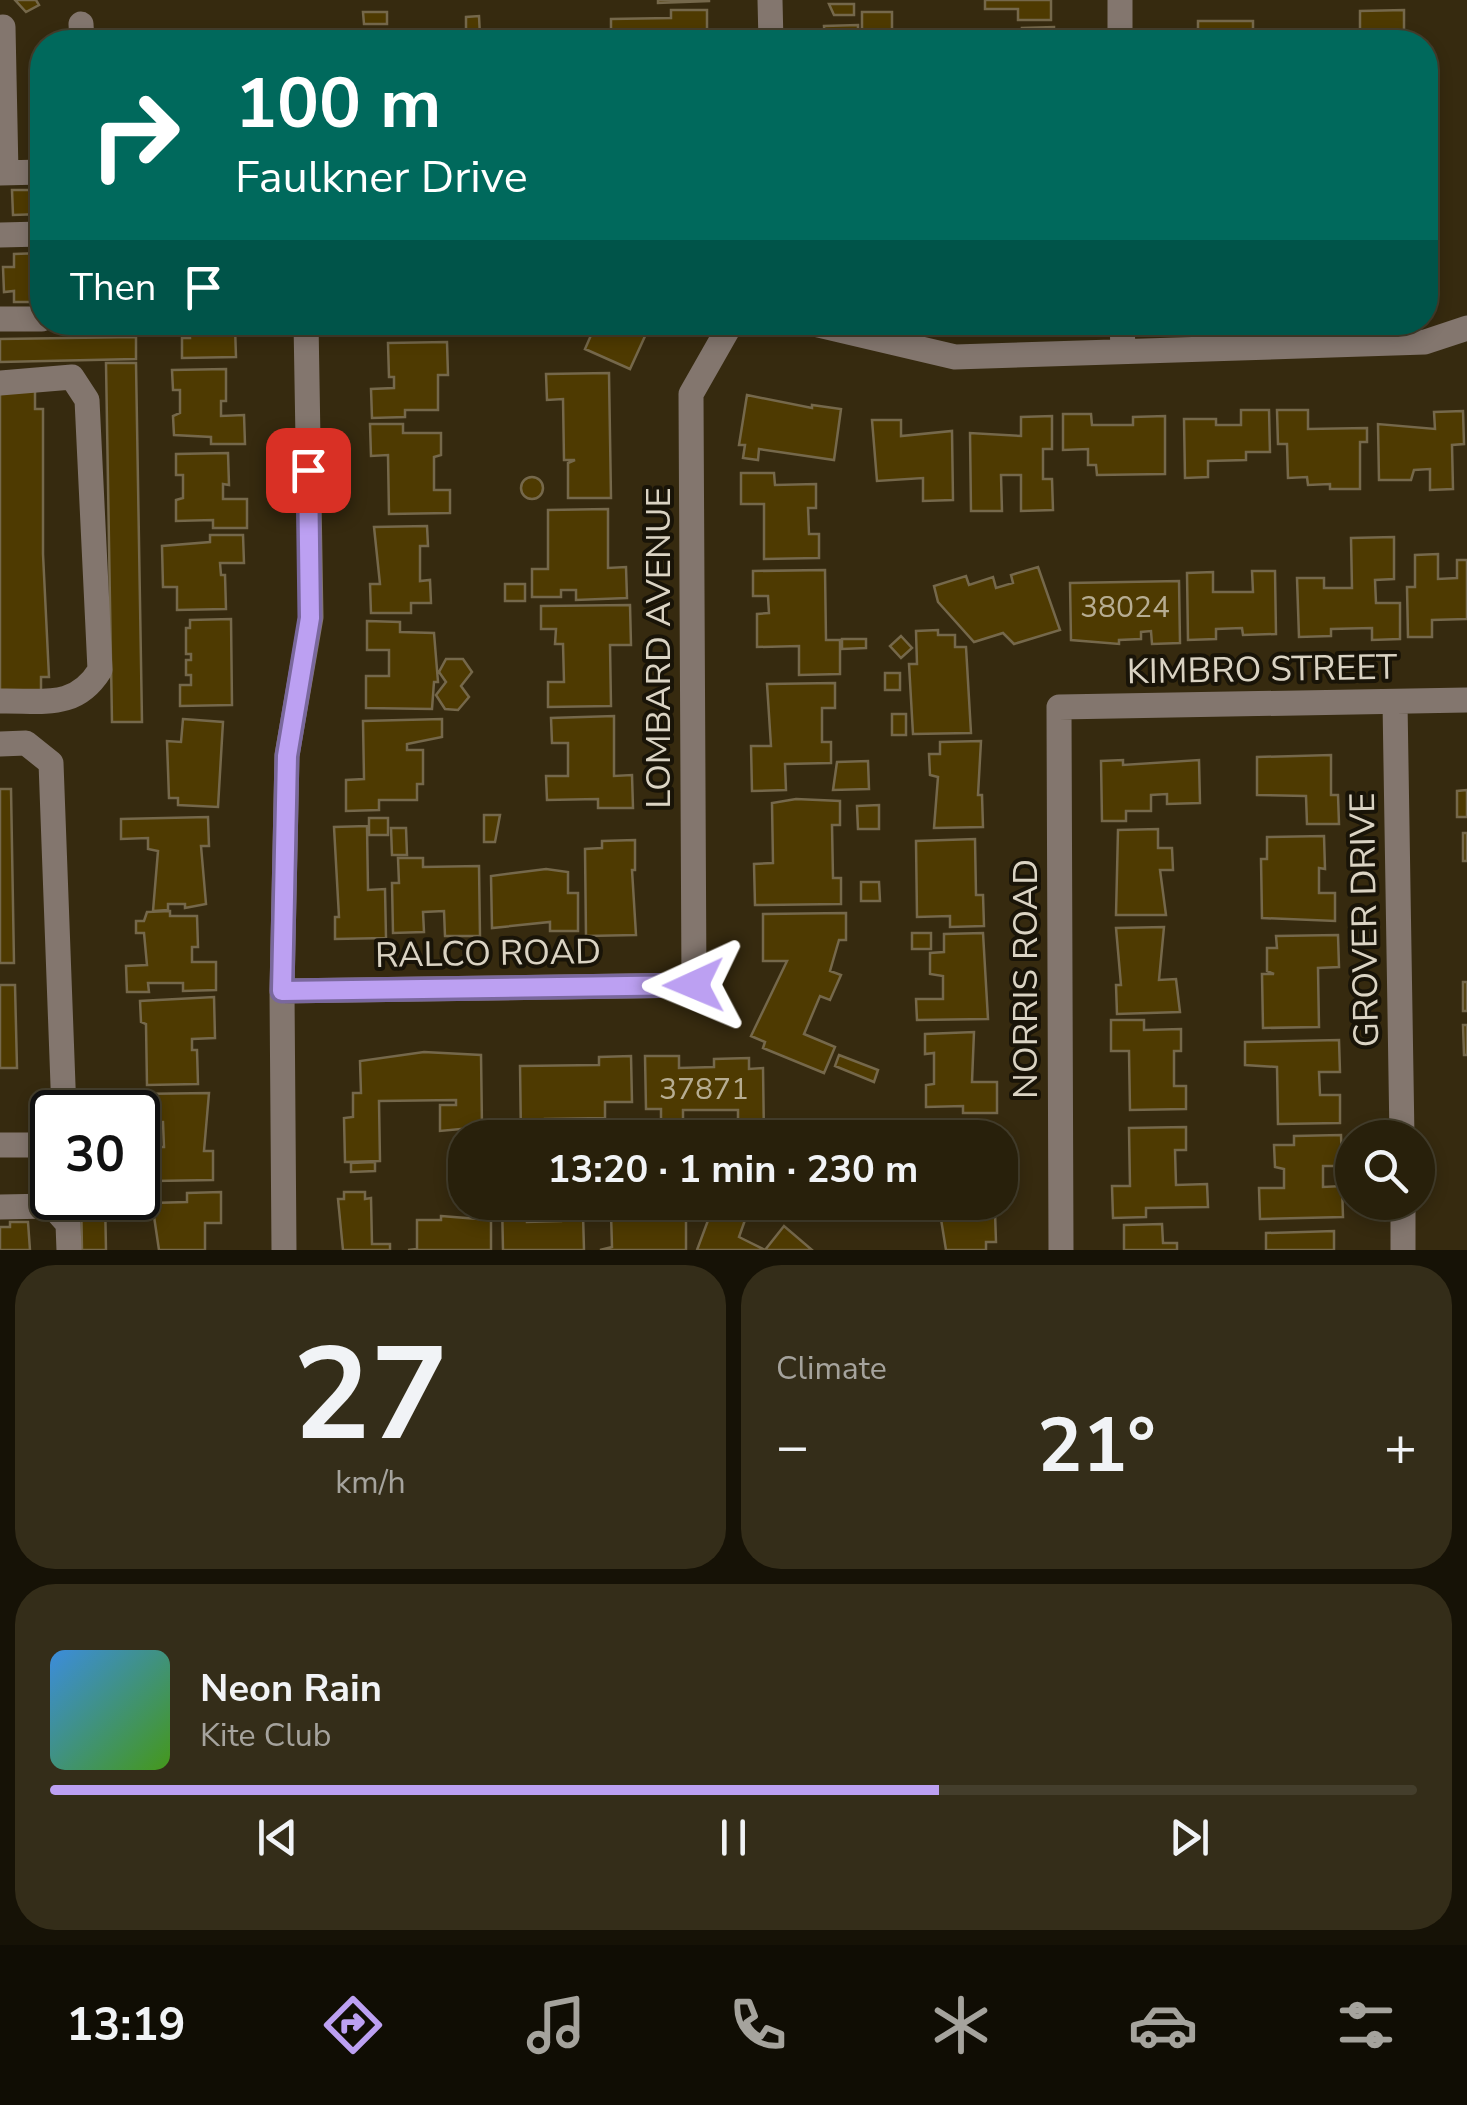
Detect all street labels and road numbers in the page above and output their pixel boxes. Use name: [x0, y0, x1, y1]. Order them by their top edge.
street label: LOMBARD AVENUE: [635, 487, 682, 809]
street label: KIMBRO STREET: [1126, 644, 1398, 695]
street label: GROVER DRIVE: [1339, 792, 1390, 1048]
street label: NORRIS ROAD: [1002, 859, 1049, 1099]
street label: RALCO ROAD: [375, 928, 601, 979]

